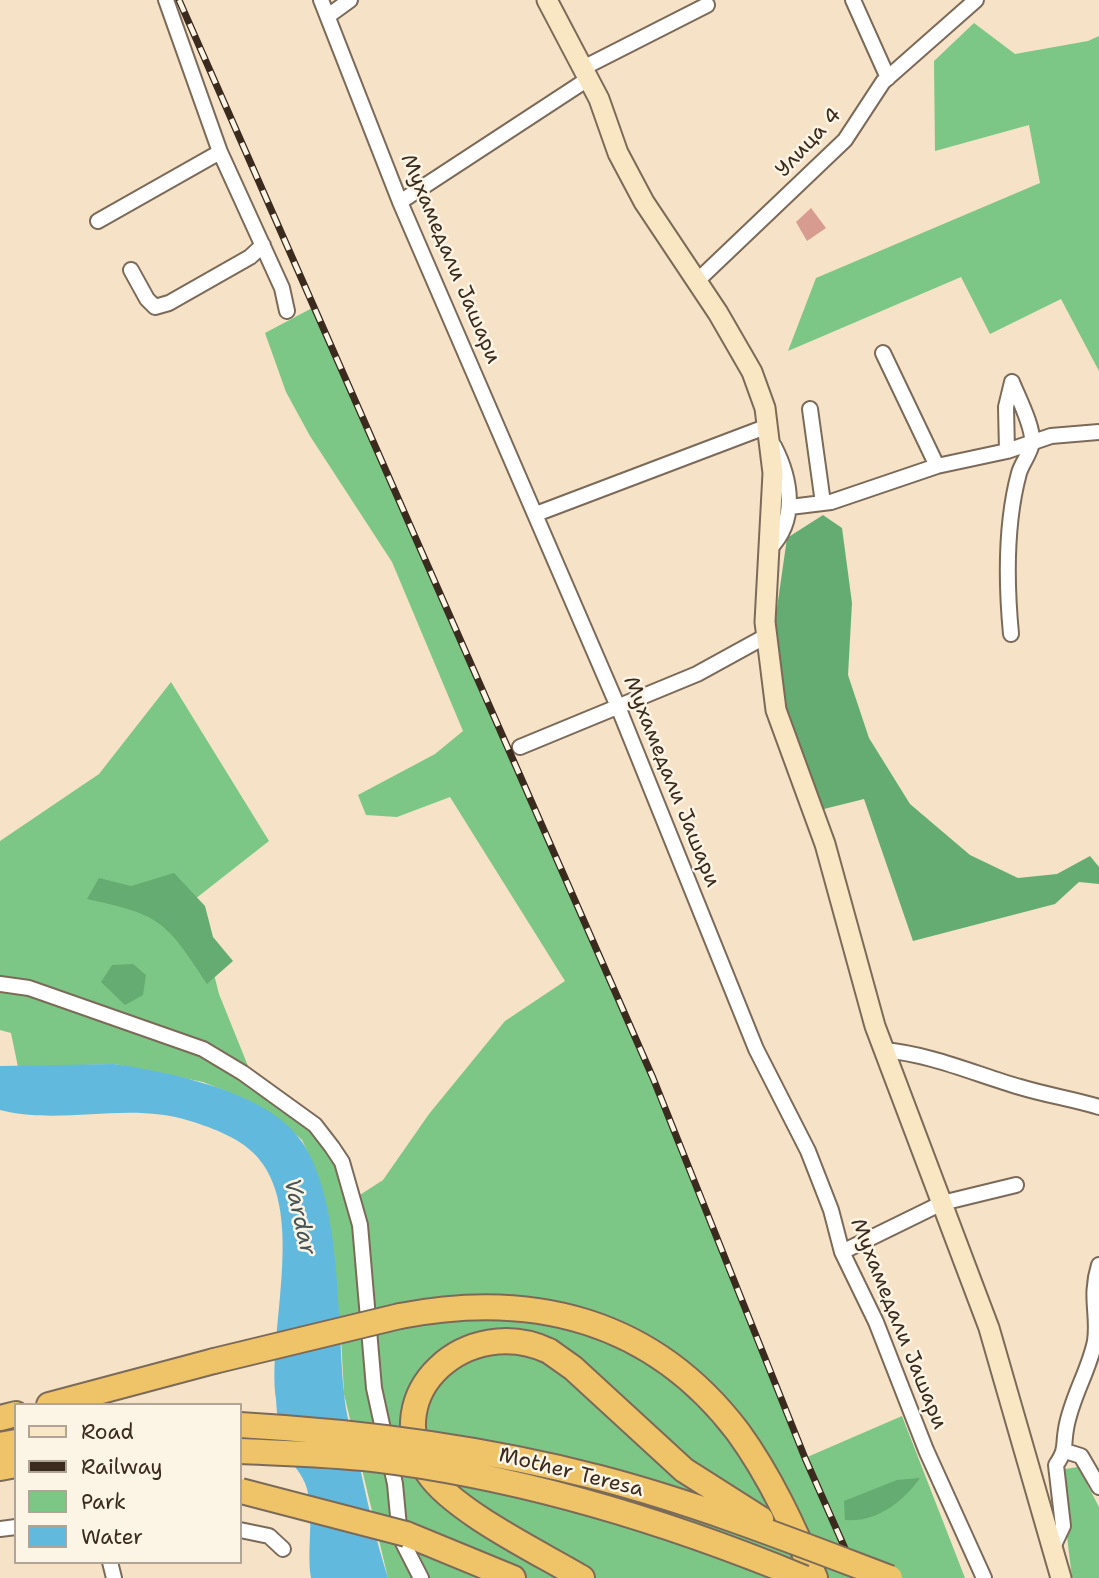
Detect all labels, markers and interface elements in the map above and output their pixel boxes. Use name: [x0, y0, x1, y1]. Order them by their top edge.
street label: Улица 4: [771, 103, 847, 183]
street label: Мухамедали Јашари: [394, 150, 506, 368]
street label: Мухамедали Јашари: [617, 673, 725, 891]
water label: Vardar: [277, 1176, 321, 1258]
street label: Мухамедали Јашари: [844, 1215, 952, 1433]
legend: [14, 1403, 242, 1564]
text: Road: [81, 1418, 134, 1446]
street label: Mother Teresa: [496, 1443, 646, 1503]
text: Railway: [81, 1453, 163, 1481]
text: Park: [81, 1488, 126, 1516]
text: Water: [81, 1523, 143, 1551]

